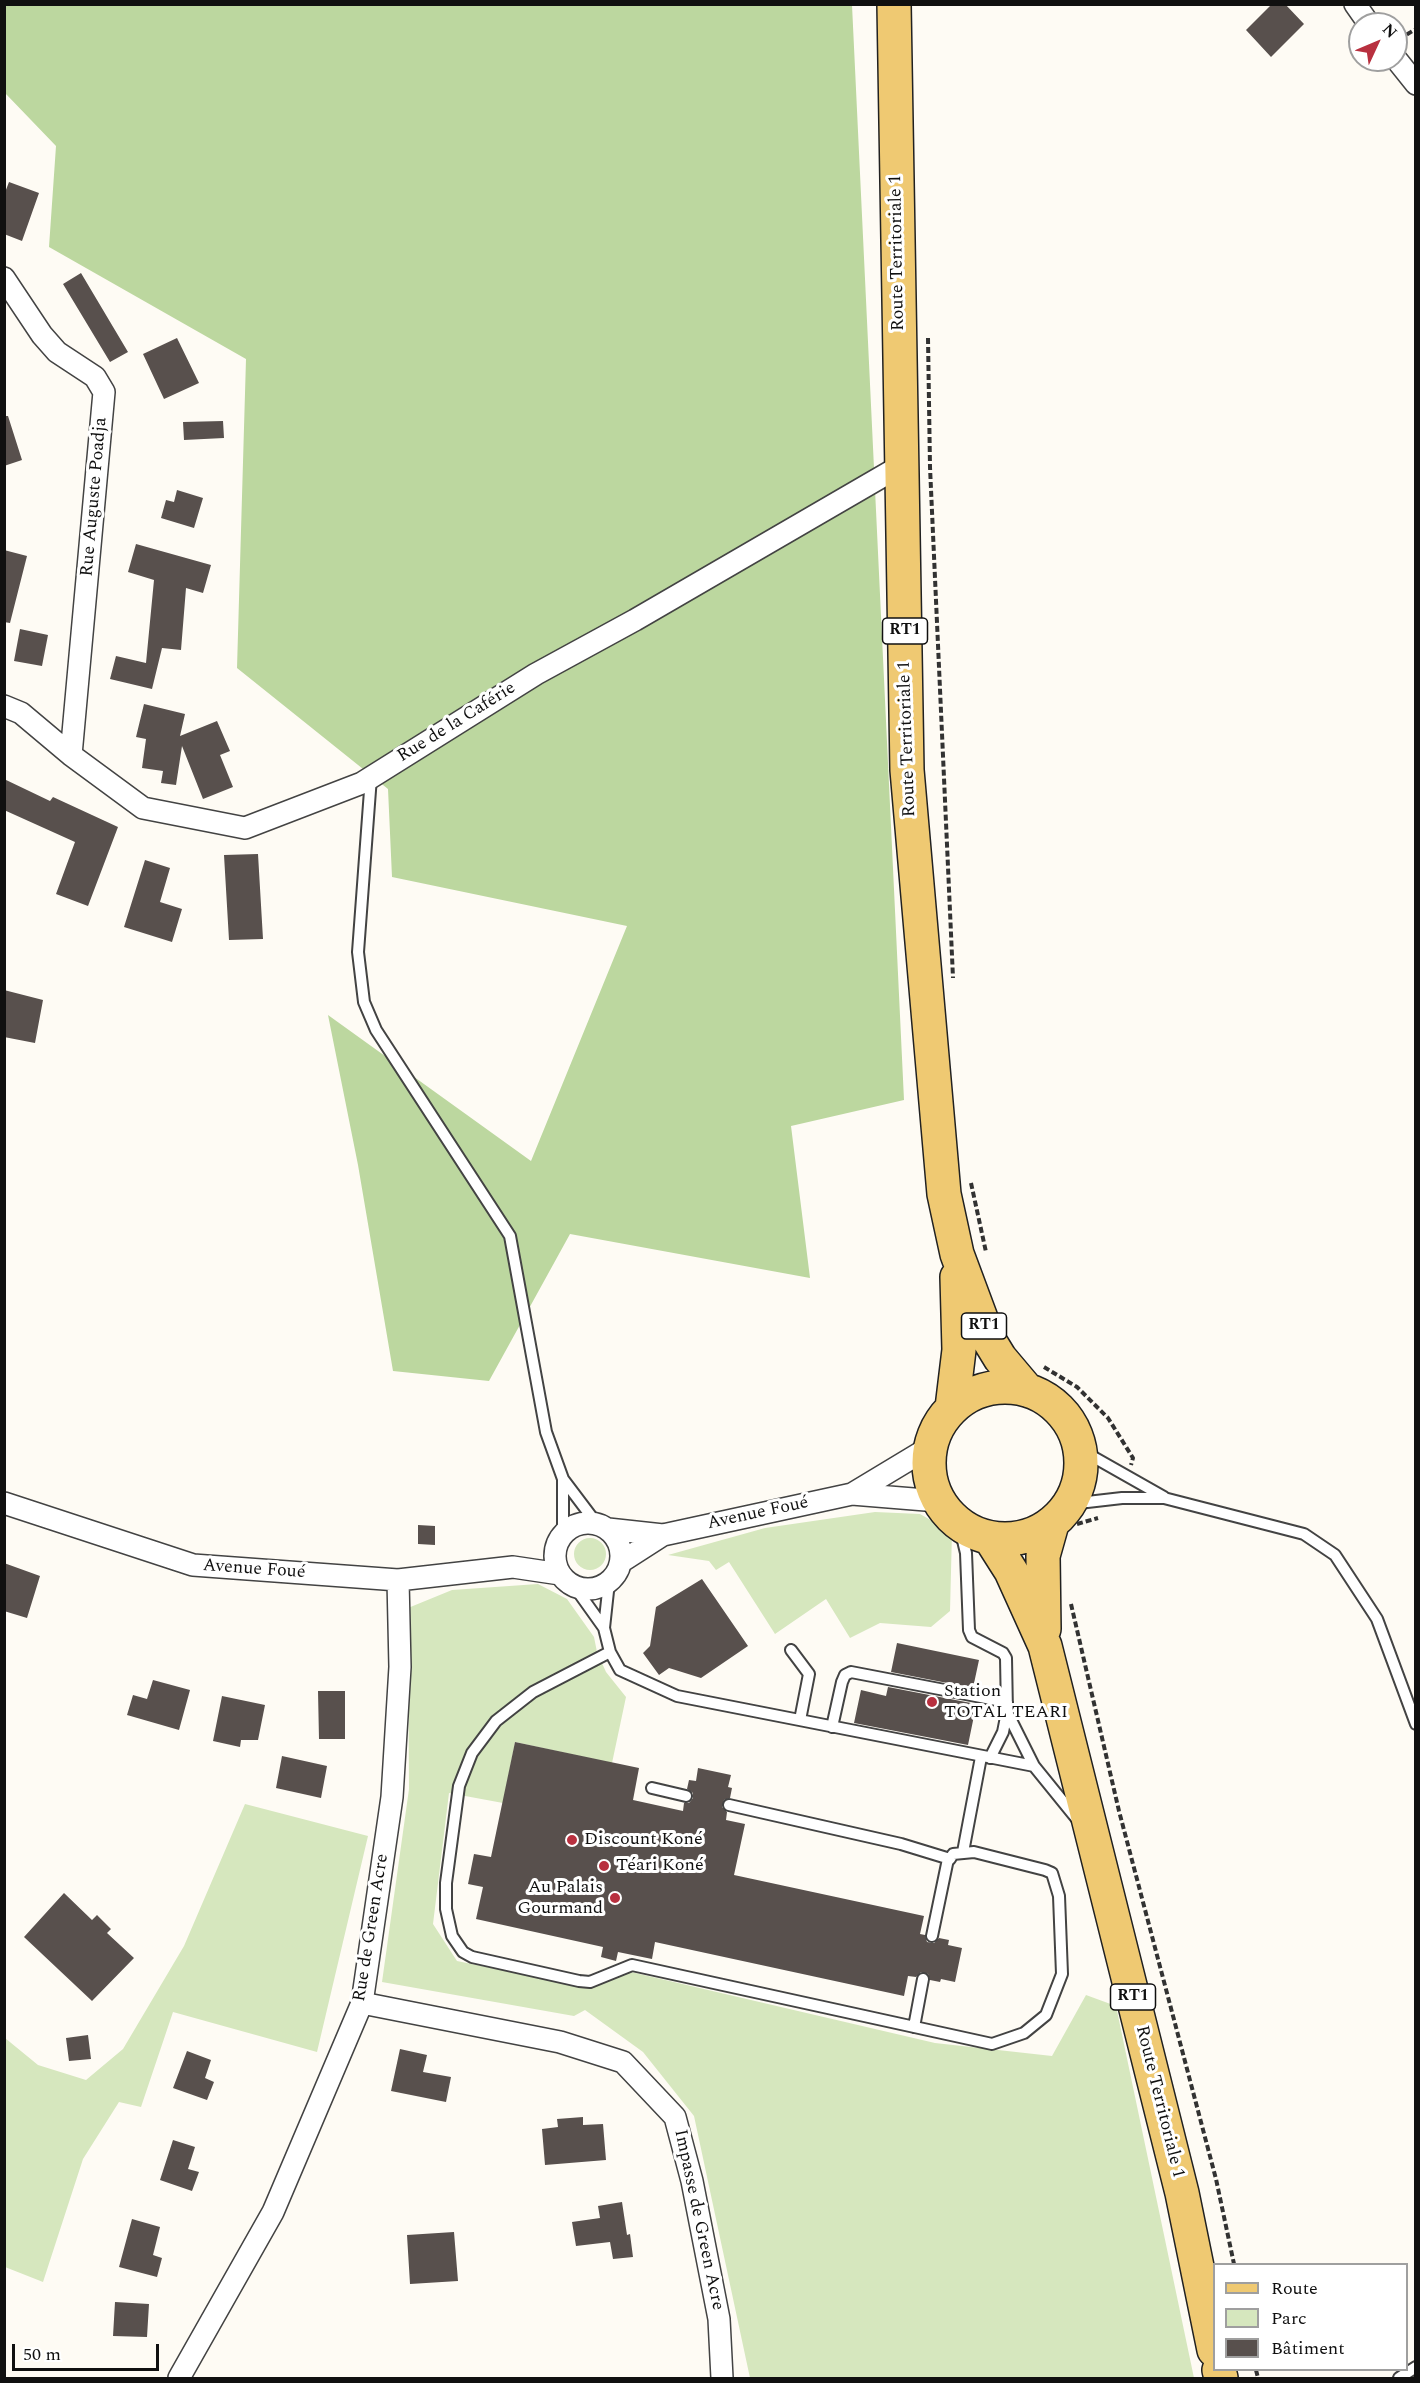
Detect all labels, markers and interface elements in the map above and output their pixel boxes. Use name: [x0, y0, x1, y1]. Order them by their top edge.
north arrow: [1348, 12, 1408, 72]
text: N: [1376, 18, 1403, 44]
street label: Route Territoriale 1: [886, 175, 910, 331]
street label: Rue Auguste Poadja: [77, 416, 113, 578]
road number: RT1: [882, 618, 928, 644]
street label: Route Territoriale 1: [894, 661, 922, 817]
street label: Rue de la Caférie: [394, 678, 520, 768]
road number: RT1: [962, 1313, 1006, 1339]
street label: Avenue Foué: [705, 1493, 811, 1535]
street label: Avenue Foué: [202, 1556, 306, 1584]
place label: Station TOTAL TEARI: [944, 1681, 1068, 1724]
marker: Station TOTAL TEARI: [925, 1695, 939, 1709]
place label: Discount Koné: [584, 1829, 703, 1851]
marker: Discount Koné: [565, 1833, 579, 1847]
street label: Rue de Green Acre: [350, 1852, 394, 2004]
place label: Téari Koné: [616, 1855, 704, 1877]
marker: Téari Koné: [597, 1859, 611, 1873]
place label: Au Palais Gourmand: [517, 1877, 603, 1920]
marker: Au Palais Gourmand: [608, 1891, 622, 1905]
road number: RT1: [1110, 1984, 1156, 2010]
street label: Route Territoriale 1: [1130, 2024, 1188, 2180]
street label: Impasse de Green Acre: [668, 2128, 728, 2312]
legend: [1213, 2263, 1408, 2371]
text: Route: [1271, 2275, 1318, 2302]
text: Parc: [1271, 2305, 1307, 2332]
scale bar: [15, 2332, 162, 2370]
text: Bâtiment: [1271, 2335, 1345, 2362]
text: 50 m: [23, 2341, 61, 2368]

